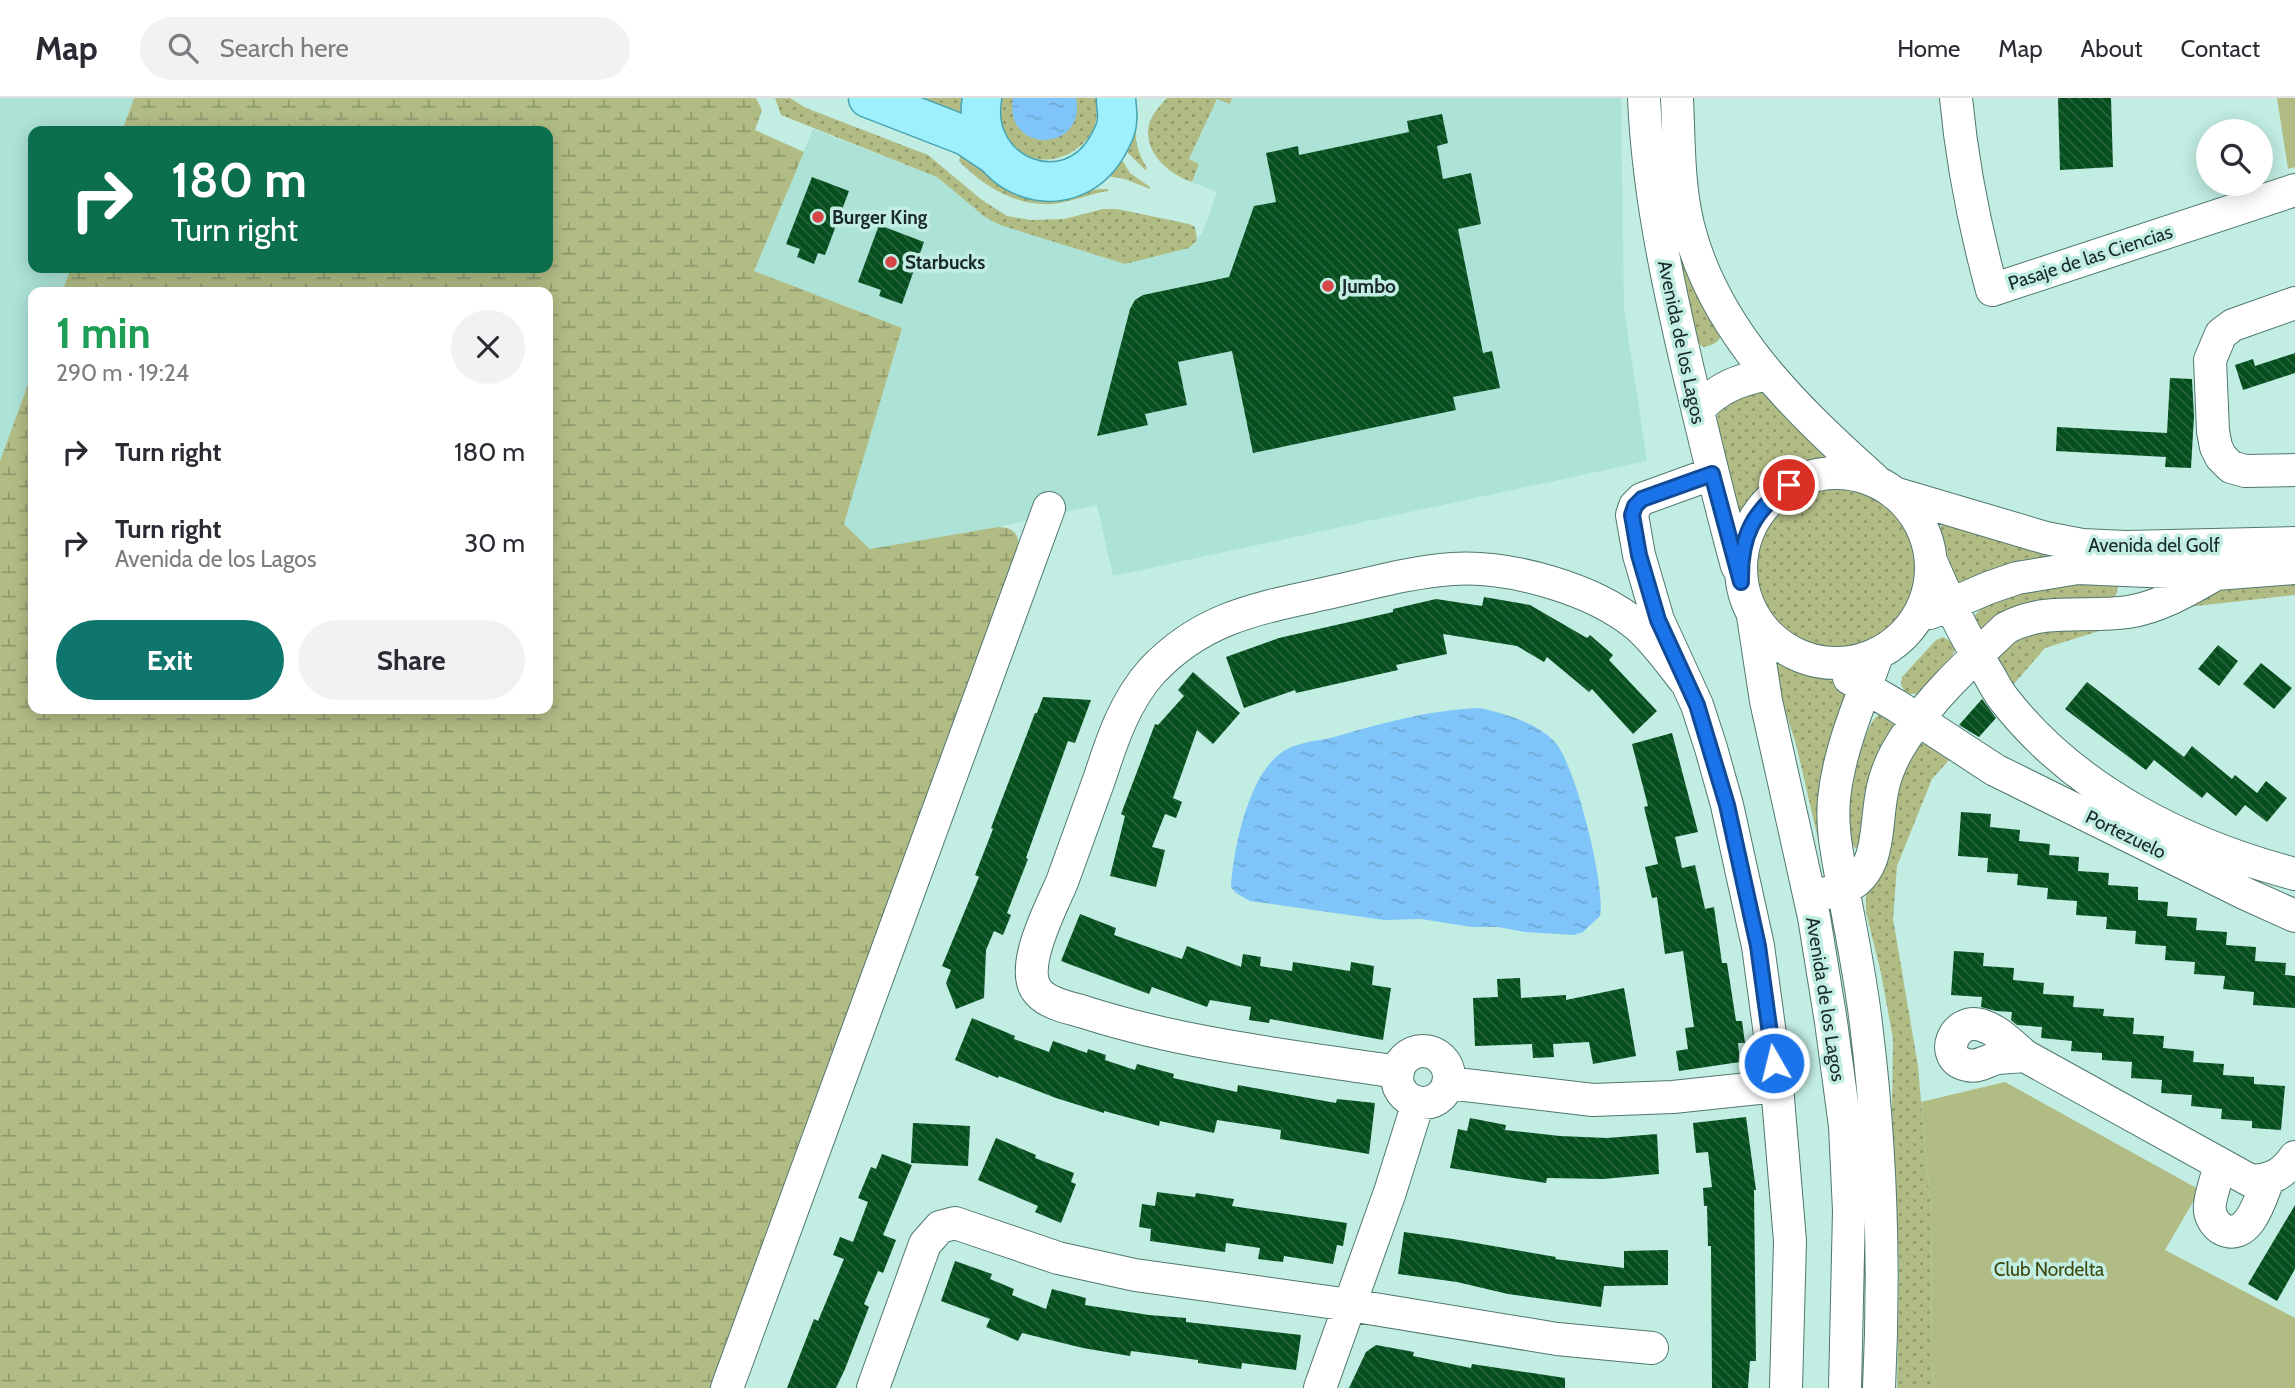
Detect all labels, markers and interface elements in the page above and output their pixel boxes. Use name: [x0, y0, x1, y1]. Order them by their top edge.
search box: [140, 17, 630, 80]
text: Map: [35, 28, 98, 68]
icon: search: [164, 29, 202, 67]
text: Search here: [220, 32, 349, 64]
text: Home: [1897, 34, 1960, 63]
text: Map: [1998, 34, 2043, 63]
text: About: [2081, 34, 2143, 63]
text: Contact: [2181, 34, 2260, 63]
map controls: [2196, 119, 2273, 196]
button: search: [2196, 119, 2273, 196]
text: 180 m: [171, 150, 307, 209]
icon: right: [56, 154, 147, 245]
place label: Burger King: [832, 206, 928, 229]
marker: Burger King: [810, 209, 826, 225]
text: Turn right: [171, 210, 298, 249]
street label: Pasaje de las Ciencias: [2005, 220, 2175, 295]
place label: Starbucks: [905, 251, 985, 274]
marker: Starbucks: [883, 254, 899, 270]
street label: Avenida de los Lagos: [1653, 258, 1710, 426]
place label: Jumbo: [1341, 275, 1396, 298]
marker: Jumbo: [1320, 278, 1336, 294]
text: 1 min: [56, 307, 151, 359]
button: close: [451, 310, 525, 384]
text: 290 m · 19:24: [56, 359, 189, 387]
icon: right: [56, 433, 94, 471]
text: Turn right: [115, 436, 221, 468]
text: 180 m: [454, 436, 525, 468]
pin: [1759, 455, 1819, 515]
icon: arrive: [1770, 466, 1808, 504]
text: Turn right: [115, 513, 221, 545]
icon: right: [56, 524, 94, 562]
text: 30 m: [464, 527, 525, 559]
street label: Avenida del Golf: [2088, 534, 2220, 557]
text: Avenida de los Lagos: [115, 545, 317, 573]
button: Exit: [56, 620, 284, 700]
button: Share: [298, 620, 525, 700]
street label: Portezuelo: [2082, 805, 2170, 864]
street label: Avenida de los Lagos: [1801, 915, 1850, 1083]
position arrow: [1737, 1026, 1811, 1100]
park label: Club Nordelta: [1994, 1258, 2104, 1281]

